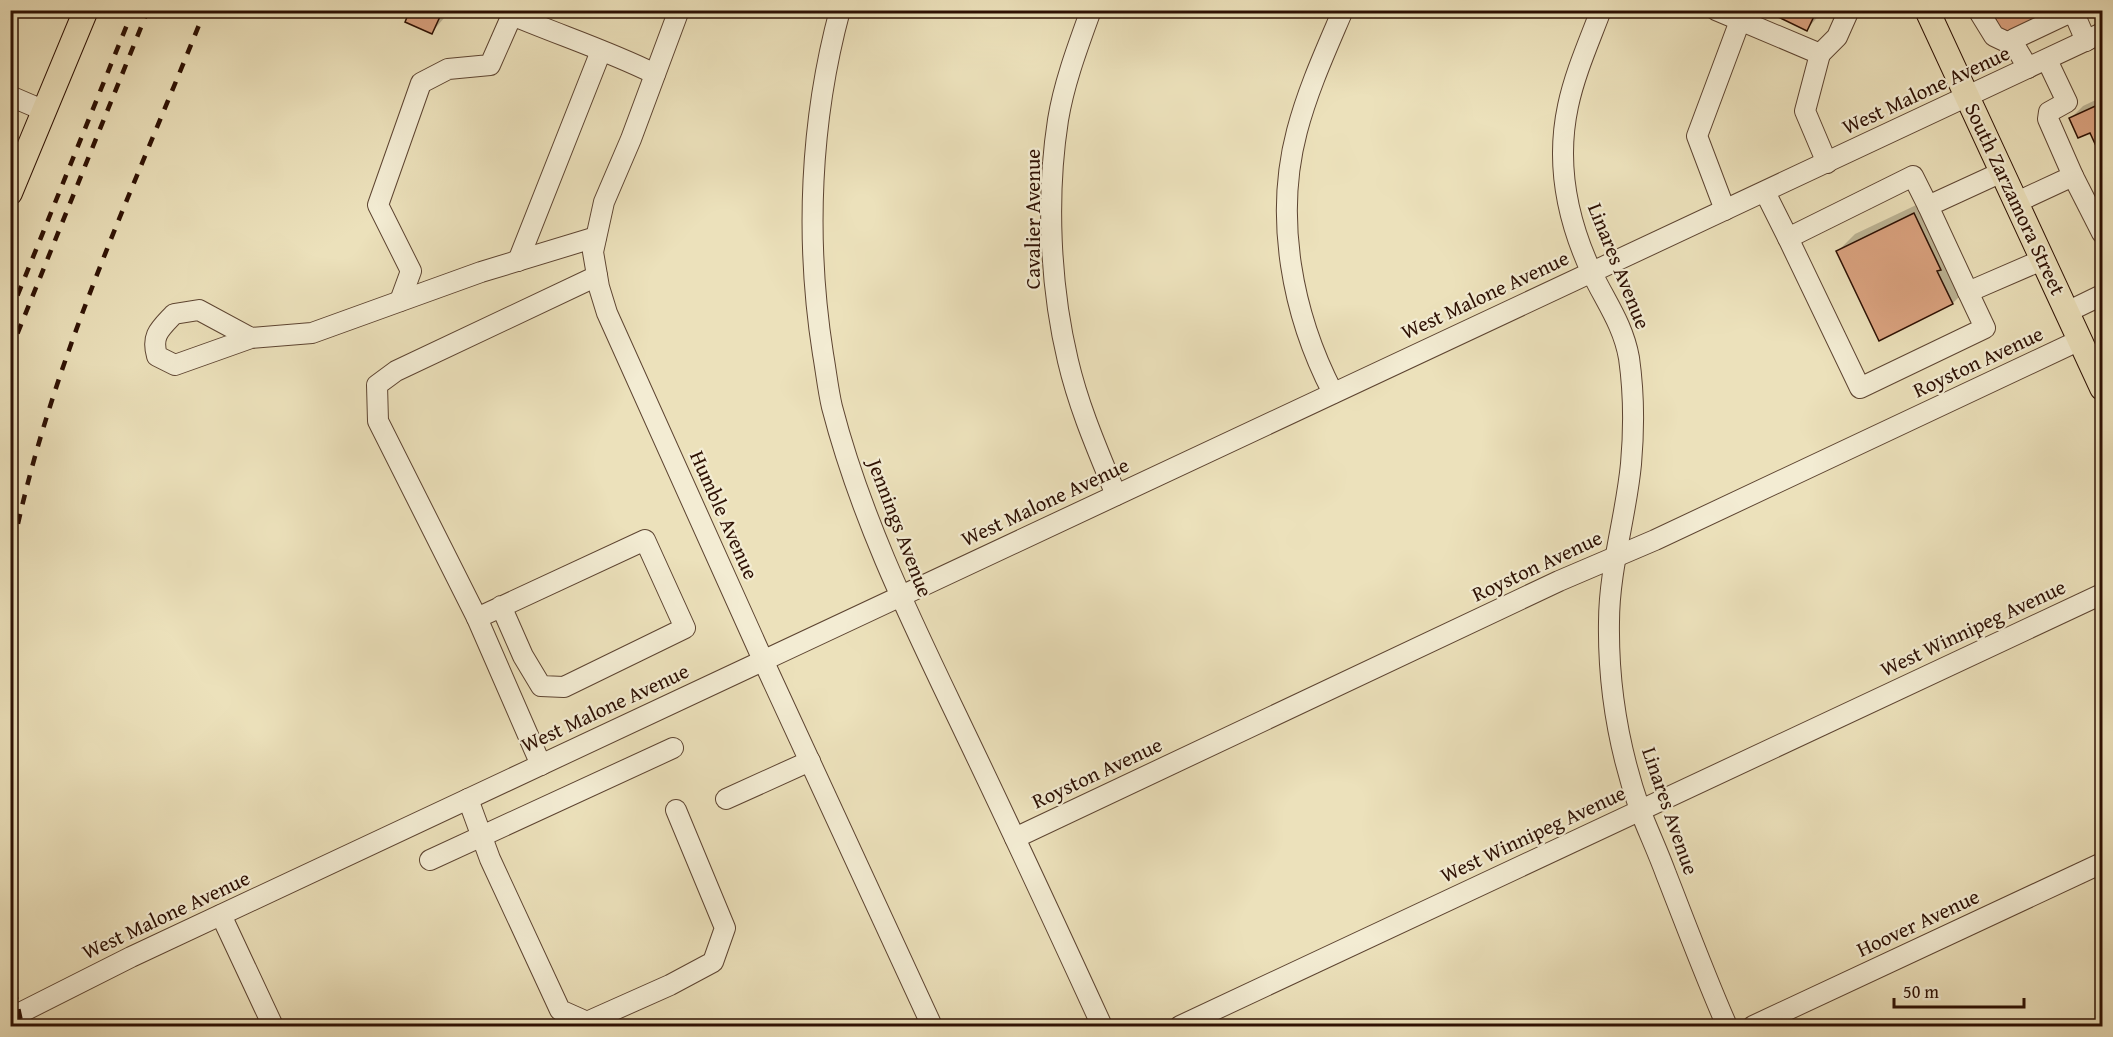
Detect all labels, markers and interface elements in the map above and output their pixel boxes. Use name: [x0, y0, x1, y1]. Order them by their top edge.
street label: West Malone Avenue: [1837, 37, 2015, 142]
street label: South Zarzamora Street: [1957, 98, 2074, 301]
street label: Cavalier Avenue: [1017, 149, 1048, 289]
street label: Linares Avenue: [1580, 198, 1659, 334]
street label: West Malone Avenue: [1396, 242, 1574, 347]
street label: Royston Avenue: [1907, 318, 2048, 405]
street label: Humble Avenue: [682, 445, 767, 584]
street label: West Malone Avenue: [956, 449, 1134, 554]
street label: Jennings Avenue: [859, 451, 941, 602]
street label: Royston Avenue: [1466, 522, 1607, 609]
street label: West Winnipeg Avenue: [1875, 571, 2071, 684]
street label: West Malone Avenue: [516, 655, 694, 760]
street label: Royston Avenue: [1026, 729, 1167, 816]
street label: Linares Avenue: [1634, 743, 1707, 879]
street label: West Winnipeg Avenue: [1435, 777, 1631, 890]
street label: West Malone Avenue: [77, 862, 255, 967]
street label: Hoover Avenue: [1851, 880, 1985, 965]
scale bar: [1894, 971, 2024, 1009]
text: 50 m: [1903, 978, 1939, 1005]

